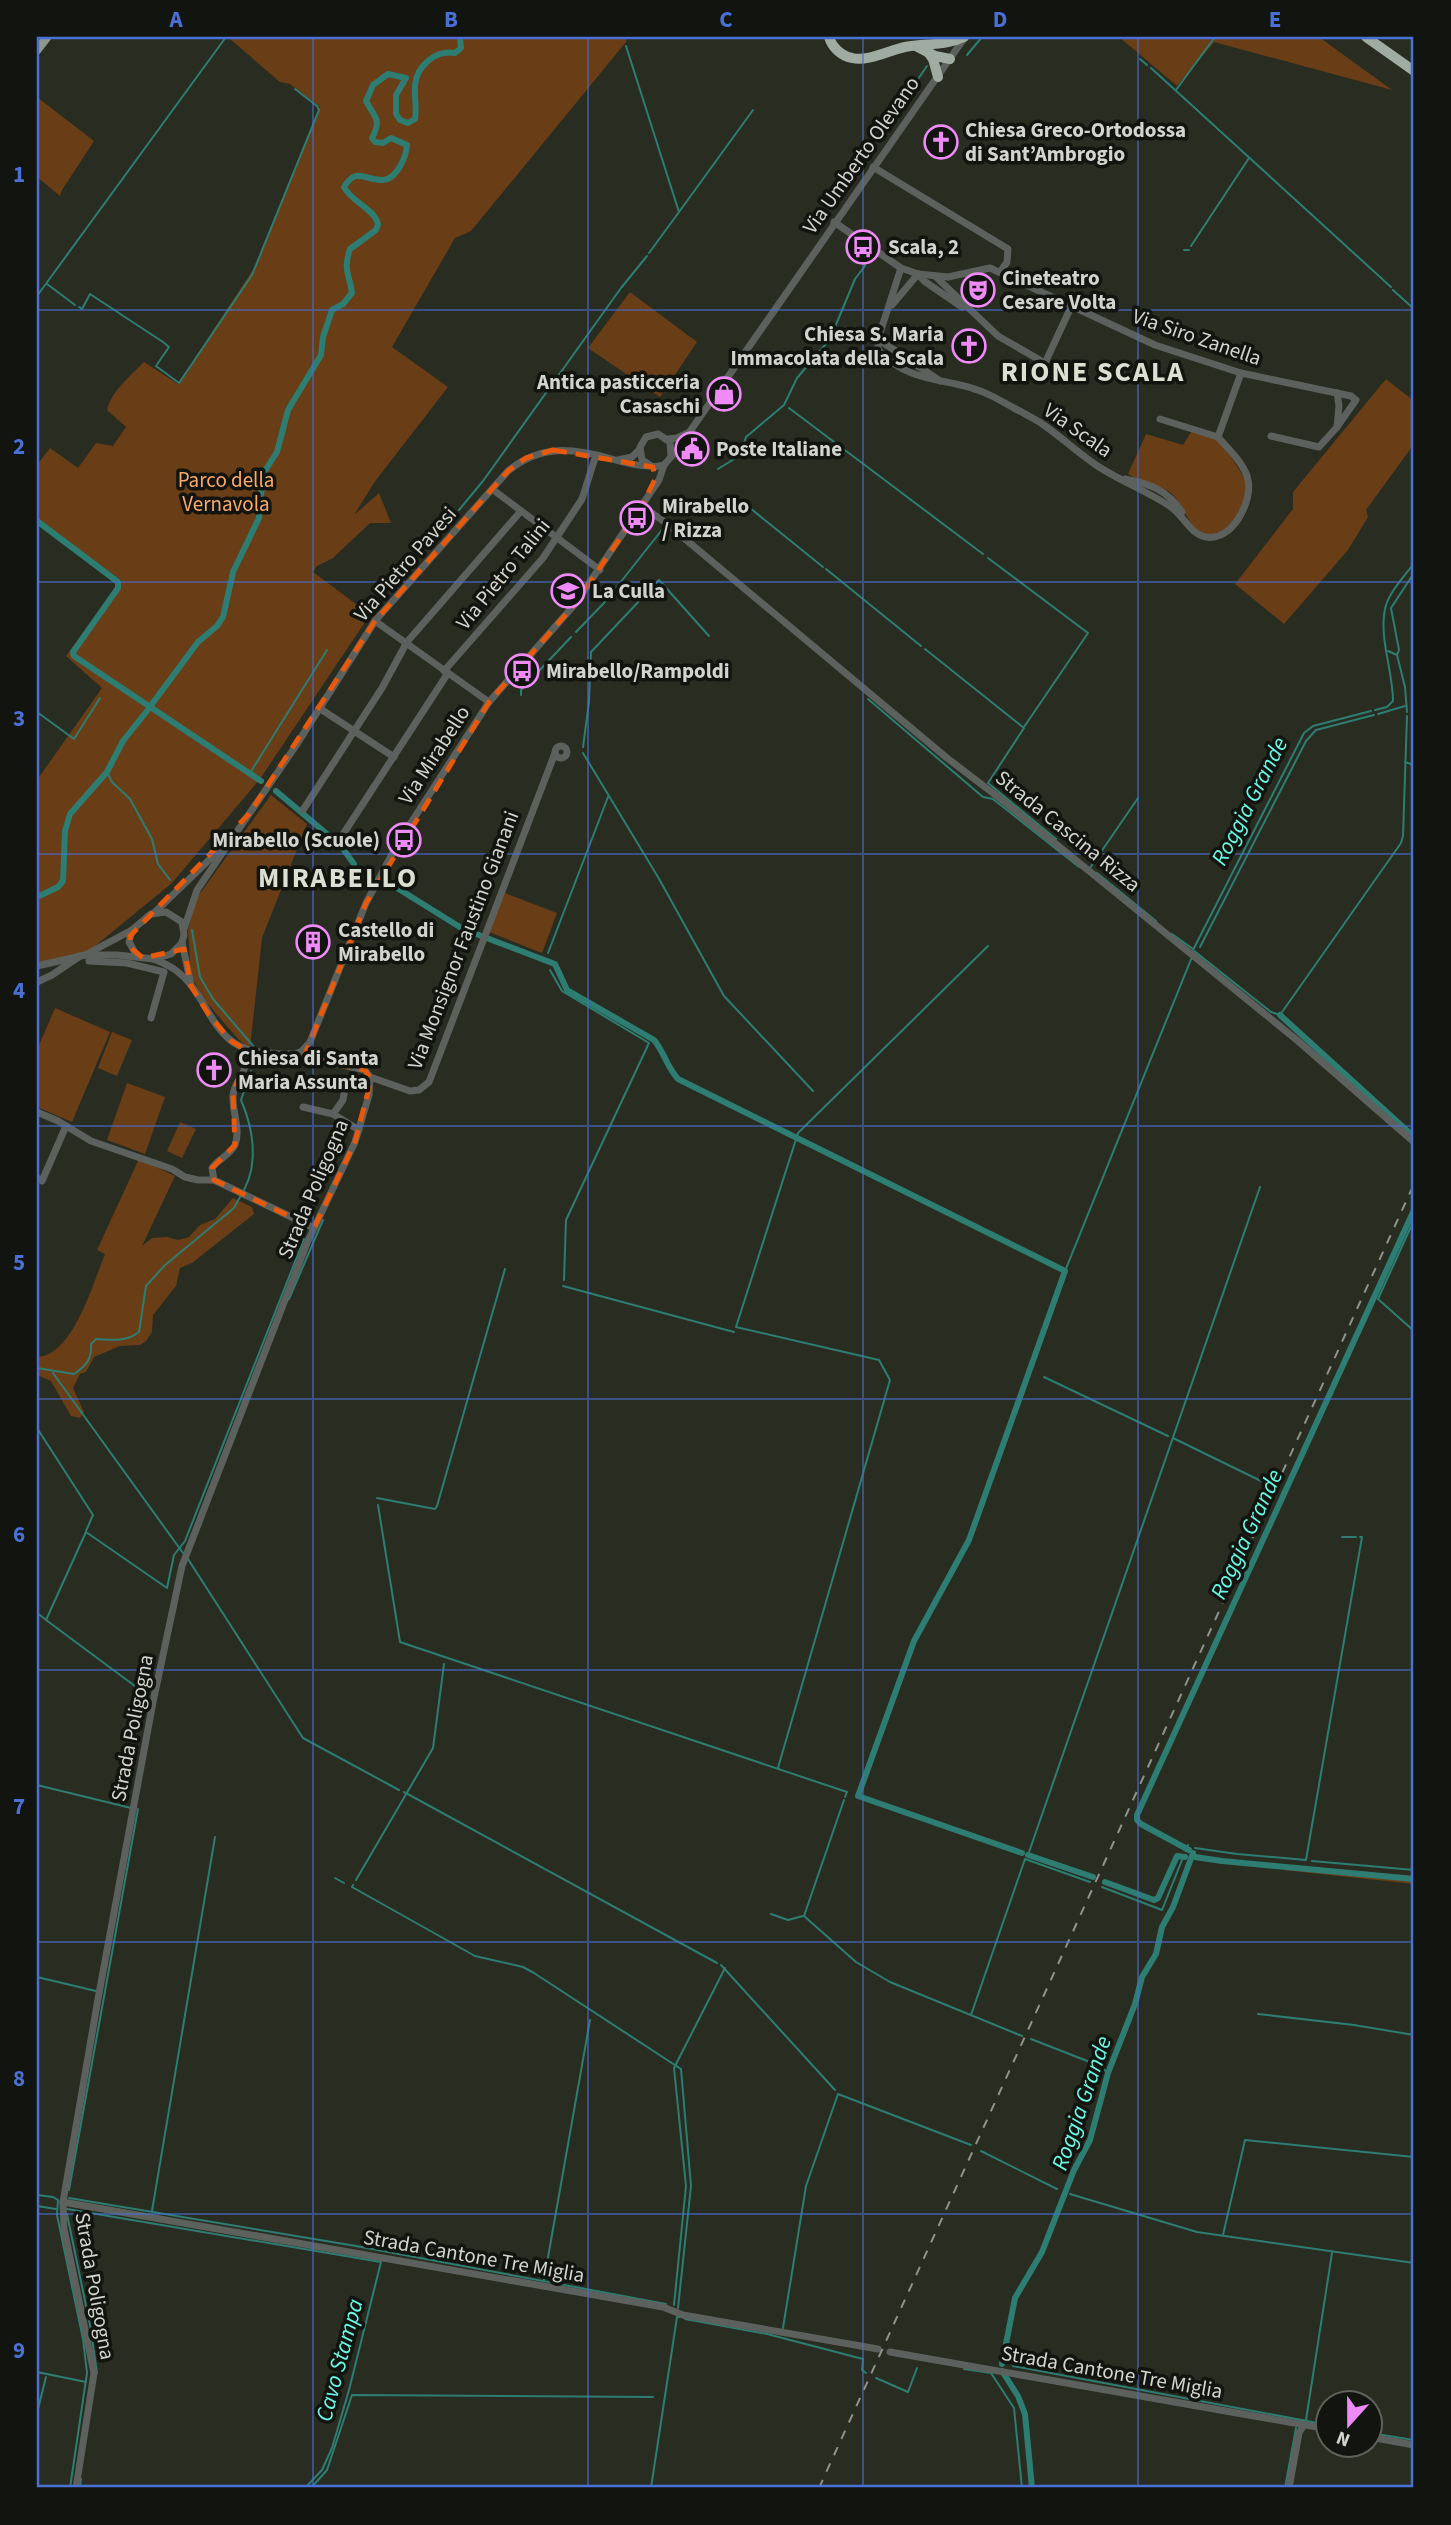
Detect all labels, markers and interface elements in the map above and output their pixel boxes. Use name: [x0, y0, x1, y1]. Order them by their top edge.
text: A: [168, 3, 183, 36]
text: B: [444, 3, 458, 36]
text: C: [719, 3, 733, 36]
text: D: [993, 3, 1007, 36]
text: E: [1269, 3, 1281, 36]
street label: Via Umberto Olevano: [795, 70, 927, 240]
place label: Chiesa Greco-Ortodossa di Sant’Ambrogio: [965, 115, 1186, 169]
church icon: Chiesa Greco-Ortodossa di Sant’Ambrogio: [922, 123, 960, 161]
text: 1: [13, 158, 25, 191]
bus stop icon: Scala, 2: [844, 228, 882, 266]
place label: Scala, 2: [888, 232, 959, 262]
place label: Cineteatro Cesare Volta: [1002, 263, 1116, 317]
theatre icon: Cineteatro Cesare Volta: [959, 271, 997, 309]
street label: Via Siro Zanella: [1129, 301, 1265, 373]
place label: Chiesa S. Maria Immacolata della Scala: [731, 319, 944, 373]
church icon: Chiesa S. Maria Immacolata della Scala: [950, 327, 988, 365]
district label: RIONE SCALA: [1001, 352, 1185, 392]
place label: Antica pasticceria Casaschi: [536, 367, 700, 421]
shop icon: Antica pasticceria Casaschi: [705, 375, 743, 413]
street label: Via Scala: [1038, 395, 1118, 465]
text: 2: [13, 430, 25, 463]
public building icon: Poste Italiane: [673, 430, 711, 468]
place label: Poste Italiane: [716, 434, 842, 464]
park label: Parco della Vernavola: [178, 465, 274, 519]
place label: Mirabello / Rizza: [662, 491, 749, 545]
bus stop icon: Mirabello / Rizza: [618, 499, 656, 537]
street label: Via Pietro Pavesi: [347, 500, 463, 628]
street label: Via Pietro Talini: [449, 512, 557, 636]
school or university icon: La Culla: [549, 572, 587, 610]
place label: La Culla: [592, 576, 665, 606]
bus stop icon: Mirabello/Rampoldi: [503, 652, 541, 690]
place label: Mirabello/Rampoldi: [546, 656, 730, 686]
street label: Via Mirabello: [391, 700, 477, 810]
text: 3: [13, 702, 25, 735]
water label: Roggia Grande: [1203, 731, 1296, 871]
street label: Strada Cascina Rizza: [989, 763, 1147, 899]
street label: Via Monsignor Faustino Gianani: [400, 806, 526, 1074]
bus stop icon: Mirabello (Scuole): [385, 821, 423, 859]
place label: Mirabello (Scuole): [212, 825, 380, 855]
district label: MIRABELLO: [258, 858, 418, 898]
place label: Castello di Mirabello: [338, 915, 434, 969]
building icon: Castello di Mirabello: [294, 923, 332, 961]
text: 4: [13, 974, 25, 1007]
place label: Chiesa di Santa Maria Assunta: [238, 1043, 379, 1097]
church icon: Chiesa di Santa Maria Assunta: [195, 1051, 233, 1089]
street label: Strada Poligogna: [270, 1114, 356, 1264]
text: 5: [13, 1246, 25, 1279]
water label: Roggia Grande: [1202, 1464, 1291, 1605]
text: 6: [13, 1518, 25, 1551]
street label: Strada Poligogna: [103, 1652, 161, 1804]
text: 7: [13, 1790, 25, 1823]
water label: Roggia Grande: [1043, 2032, 1120, 2175]
text: 8: [13, 2062, 25, 2095]
street label: Strada Poligogna: [67, 2210, 123, 2362]
street label: Strada Cantone Tre Miglia: [361, 2222, 587, 2290]
water label: Cavo Stampa: [307, 2295, 372, 2425]
text: 9: [13, 2334, 25, 2367]
street label: Strada Cantone Tre Miglia: [999, 2338, 1225, 2406]
north arrow: [1314, 2388, 1384, 2458]
text: N: [1333, 2424, 1354, 2453]

